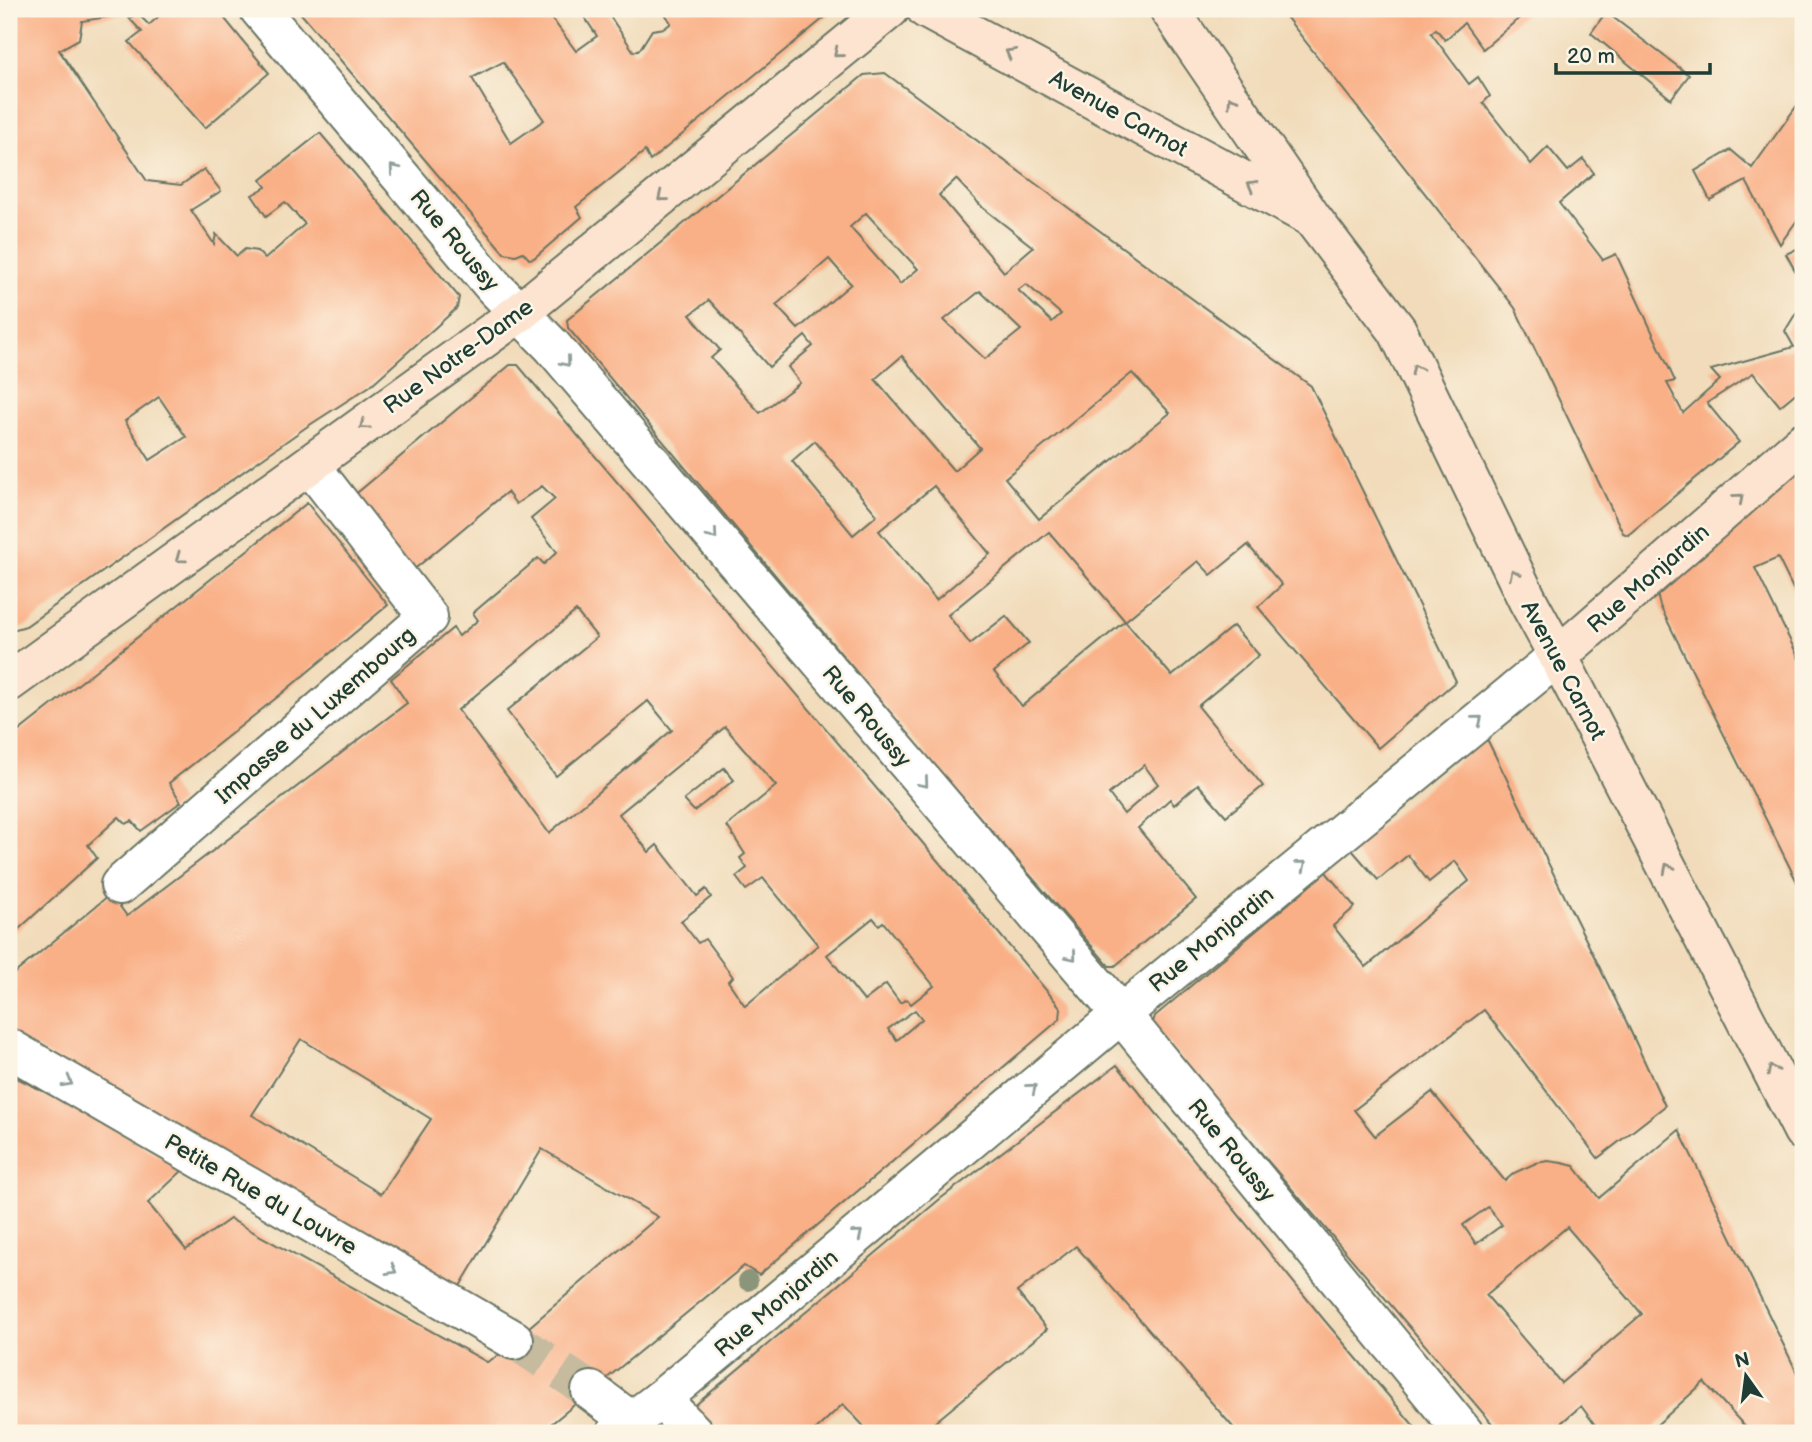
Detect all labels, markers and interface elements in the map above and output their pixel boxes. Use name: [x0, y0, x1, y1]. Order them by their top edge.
scale bar: [1556, 32, 1710, 76]
text: 20 m: [1567, 44, 1615, 69]
one-way arrow: [834, 45, 847, 57]
one-way arrow: [1004, 48, 1017, 61]
street label: Avenue Carnot: [1044, 64, 1193, 163]
one-way arrow: [1228, 96, 1240, 109]
one-way arrow: [390, 164, 402, 177]
one-way arrow: [1247, 180, 1259, 194]
street label: Rue Roussy: [404, 184, 505, 298]
one-way arrow: [657, 188, 669, 201]
street label: Rue Notre-Dame: [378, 293, 539, 421]
one-way arrow: [558, 354, 570, 367]
one-way arrow: [1410, 364, 1424, 376]
one-way arrow: [359, 417, 372, 429]
one-way arrow: [1731, 494, 1744, 506]
street label: Rue Monjardin: [1582, 518, 1715, 639]
one-way arrow: [705, 527, 717, 540]
one-way arrow: [175, 550, 188, 562]
one-way arrow: [1509, 569, 1523, 581]
street label: Avenue Carnot: [1515, 596, 1612, 745]
street label: Impasse du Luxembourg: [210, 621, 421, 810]
street label: Rue Roussy: [816, 660, 917, 774]
one-way arrow: [1470, 716, 1482, 729]
one-way arrow: [916, 775, 928, 788]
one-way arrow: [1294, 861, 1307, 873]
one-way arrow: [1662, 863, 1676, 875]
street label: Rue Monjardin: [1143, 881, 1280, 999]
one-way arrow: [1064, 948, 1076, 961]
one-way arrow: [1767, 1065, 1780, 1078]
one-way arrow: [60, 1074, 73, 1087]
one-way arrow: [1024, 1084, 1037, 1096]
street label: Rue Roussy: [1181, 1093, 1282, 1208]
street label: Petite Rue du Louvre: [159, 1128, 362, 1261]
one-way arrow: [850, 1230, 863, 1242]
street label: Rue Monjardin: [709, 1244, 844, 1364]
one-way arrow: [385, 1261, 398, 1274]
north arrow: [1710, 1340, 1780, 1410]
text: N: [1733, 1348, 1752, 1374]

